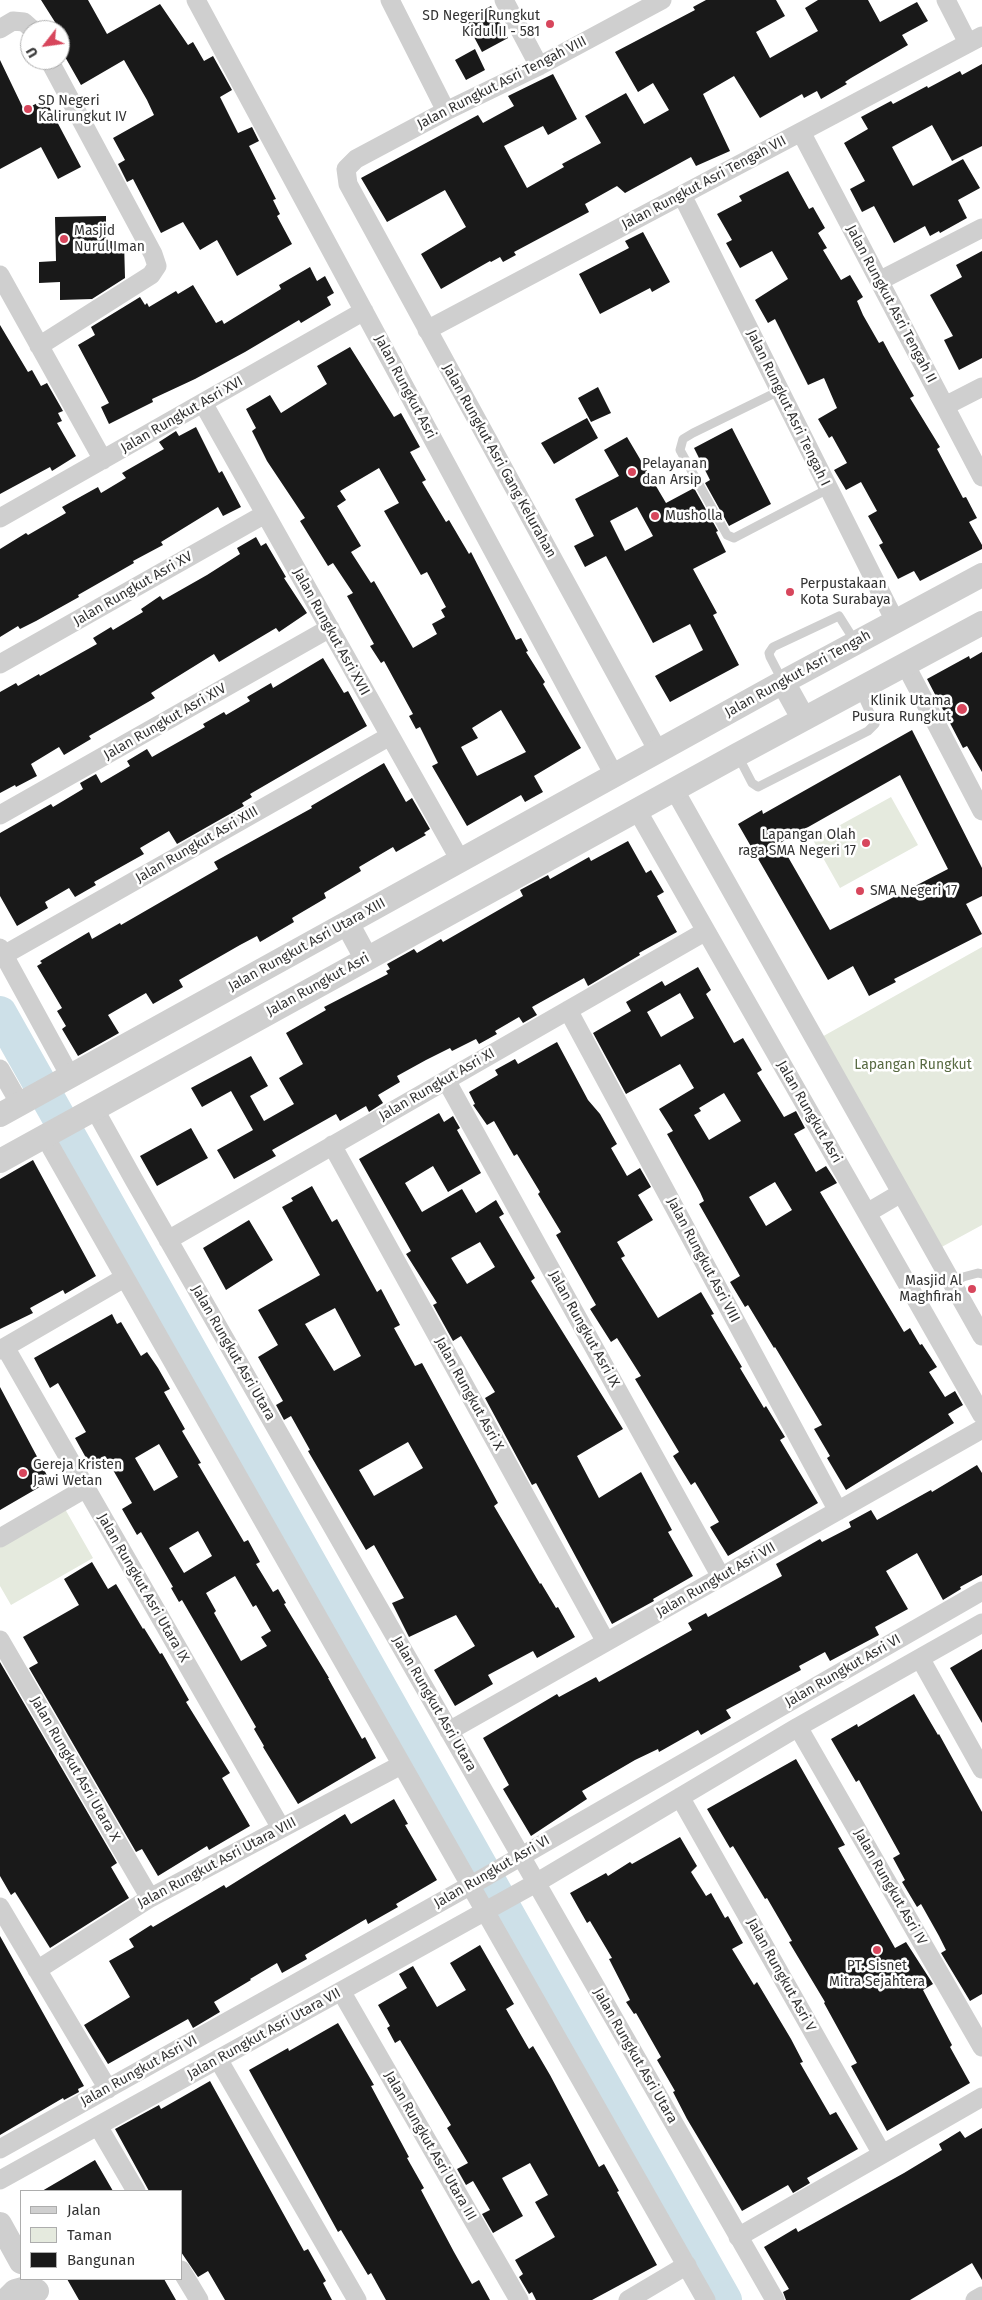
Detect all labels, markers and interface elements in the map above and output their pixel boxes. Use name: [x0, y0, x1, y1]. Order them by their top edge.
place label: SD Negeri Rungkut Kidul II - 581: [422, 8, 540, 40]
marker: SD Negeri Rungkut Kidul II - 581: [544, 18, 556, 30]
north arrow: [20, 20, 70, 70]
street label: Jalan Rungkut Asri Tengah VIII: [414, 33, 590, 133]
text: U: [23, 44, 42, 60]
place label: SD Negeri Kalirungkut IV: [38, 93, 127, 125]
marker: SD Negeri Kalirungkut IV: [22, 103, 34, 115]
street label: Jalan Rungkut Asri Tengah VII: [619, 132, 789, 234]
street label: Jalan Rungkut Asri Tengah II: [842, 222, 940, 386]
place label: Masjid Nurul Iman: [74, 223, 145, 256]
marker: Masjid Nurul Iman: [58, 233, 70, 245]
street label: Jalan Rungkut Asri Tengah I: [743, 327, 833, 489]
street label: Jalan Rungkut Asri: [371, 332, 439, 442]
street label: Jalan Rungkut Asri Gang Kelurahan: [439, 361, 559, 561]
street label: Jalan Rungkut Asri XVI: [118, 373, 246, 457]
place label: Pelayanan dan Arsip: [642, 456, 707, 488]
marker: Pelayanan dan Arsip: [626, 466, 638, 478]
place label: Musholla: [665, 508, 723, 524]
marker: Musholla: [649, 510, 661, 522]
street label: Jalan Rungkut Asri XV: [71, 548, 195, 630]
street label: Jalan Rungkut Asri XVII: [289, 566, 373, 698]
place label: Perpustakaan Kota Surabaya: [800, 576, 891, 608]
marker: Perpustakaan Kota Surabaya: [784, 586, 796, 598]
street label: Jalan Rungkut Asri Tengah: [722, 627, 874, 721]
street label: Jalan Rungkut Asri XIV: [101, 680, 229, 764]
place label: Klinik Utama Pusura Rungkut: [852, 693, 951, 726]
marker: Klinik Utama Pusura Rungkut: [955, 702, 969, 716]
street label: Jalan Rungkut Asri XIII: [133, 803, 261, 887]
place label: Lapangan Olah raga SMA Negeri 17: [738, 827, 856, 860]
marker: Lapangan Olah raga SMA Negeri 17: [860, 837, 872, 849]
place label: SMA Negeri 17: [870, 883, 957, 899]
marker: SMA Negeri 17: [854, 885, 866, 897]
street label: Jalan Rungkut Asri Utara XIII: [226, 895, 388, 995]
street label: Jalan Rungkut Asri: [264, 950, 372, 1020]
street label: Jalan Rungkut Asri XI: [376, 1045, 498, 1125]
park label: Lapangan Rungkut: [854, 1057, 972, 1073]
street label: Jalan Rungkut Asri: [773, 1058, 845, 1166]
street label: Jalan Rungkut Asri VIII: [663, 1195, 743, 1325]
street label: Jalan Rungkut Asri IX: [545, 1268, 623, 1390]
place label: Masjid Al Maghfirah: [899, 1273, 962, 1305]
street label: Jalan Rungkut Asri Utara: [187, 1282, 279, 1424]
marker: Masjid Al Maghfirah: [966, 1283, 978, 1295]
street label: Jalan Rungkut Asri X: [431, 1335, 507, 1453]
place label: Gereja Kristen Jawi Wetan: [33, 1457, 122, 1490]
marker: Gereja Kristen Jawi Wetan: [17, 1467, 29, 1479]
street label: Jalan Rungkut Asri Utara IX: [94, 1511, 192, 1665]
street label: Jalan Rungkut Asri VII: [653, 1539, 779, 1621]
street label: Jalan Rungkut Asri VI: [782, 1631, 904, 1711]
street label: Jalan Rungkut Asri Utara: [388, 1633, 480, 1775]
street label: Jalan Rungkut Asri Utara X: [27, 1694, 123, 1844]
street label: Jalan Rungkut Asri Utara VIII: [135, 1814, 299, 1912]
street label: Jalan Rungkut Asri IV: [850, 1826, 930, 1948]
street label: Jalan Rungkut Asri VI: [431, 1832, 553, 1912]
street label: Jalan Rungkut Asri V: [743, 1915, 819, 2035]
marker: PT. Sisnet Mitra Sejahtera: [871, 1944, 883, 1956]
place label: PT. Sisnet Mitra Sejahtera: [829, 1958, 925, 1990]
street label: Jalan Rungkut Asri Utara VII: [184, 1985, 344, 2083]
street label: Jalan Rungkut Asri Utara: [589, 1985, 681, 2127]
street label: Jalan Rungkut Asri VI: [78, 2032, 200, 2110]
street label: Jalan Rungkut Asri Utara III: [380, 2068, 480, 2224]
legend: [20, 2190, 182, 2280]
text: Jalan: [67, 2201, 101, 2219]
text: Taman: [67, 2226, 112, 2244]
text: Bangunan: [67, 2251, 135, 2269]

